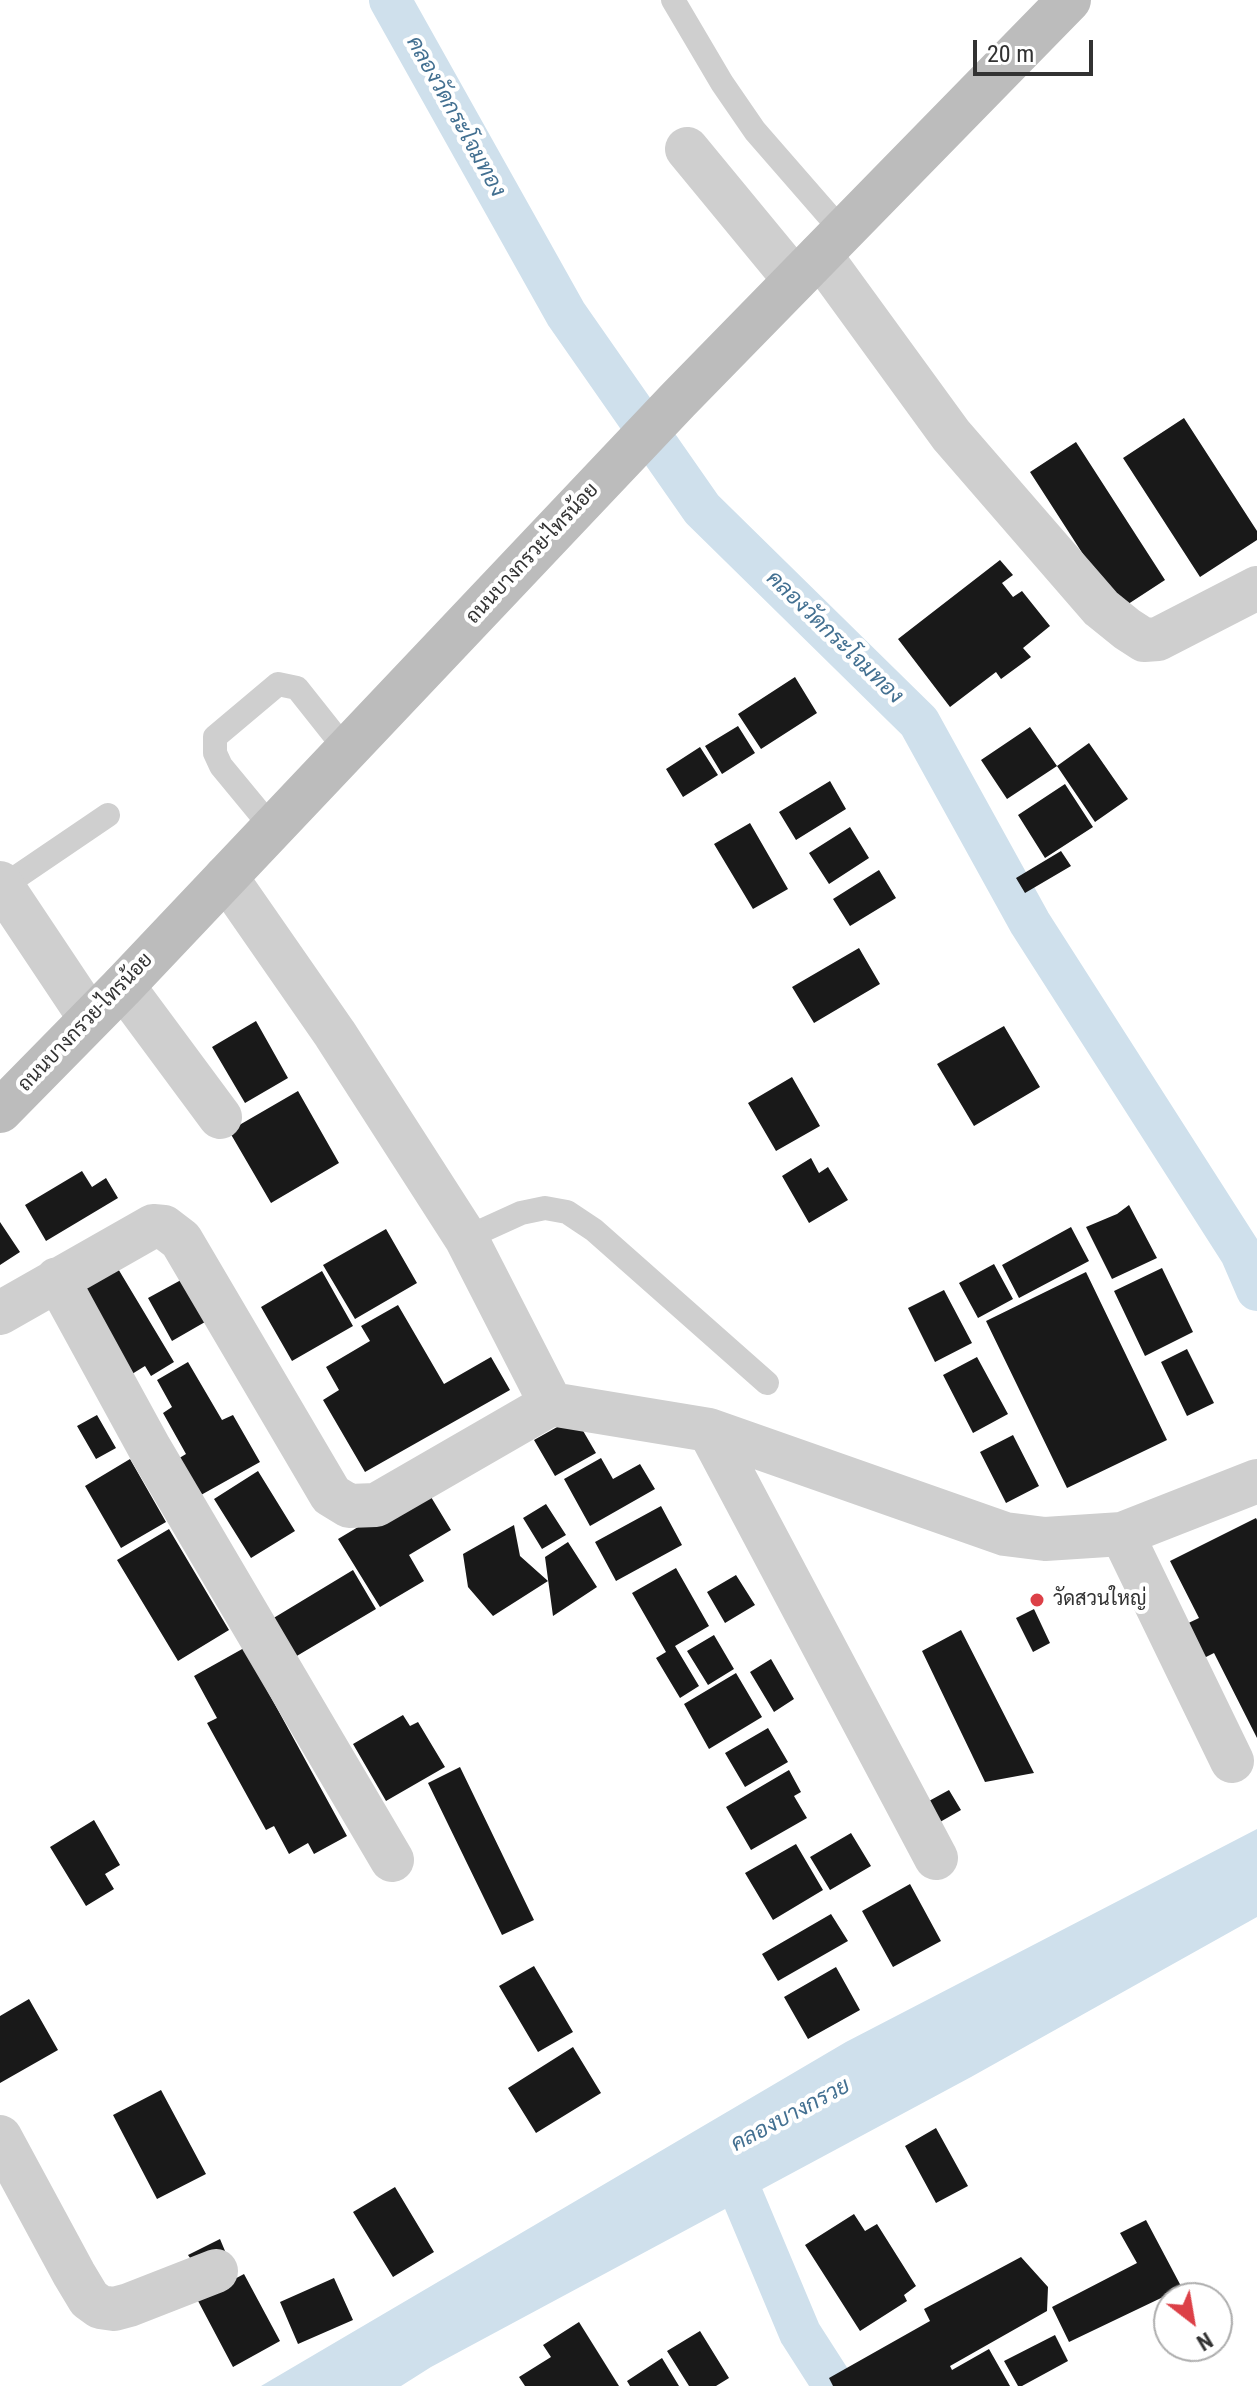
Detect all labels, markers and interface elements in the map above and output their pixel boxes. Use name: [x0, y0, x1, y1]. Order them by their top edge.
scale bar: [977, 24, 1097, 74]
water label: คลองวัดกระโจมทอง: [400, 32, 510, 202]
text: 20 m: [987, 40, 1034, 68]
street label: ถนนบางกรวย-ไทรน้อย: [462, 479, 604, 629]
water label: คลองวัดกระโจมทอง: [760, 566, 908, 710]
street label: ถนนบางกรวย-ไทรน้อย: [14, 949, 158, 1097]
place label: วัดสวนใหญ่: [1053, 1588, 1147, 1612]
marker: วัดสวนใหญ่: [1028, 1591, 1046, 1609]
water label: คลองบางกรวย: [727, 2074, 855, 2158]
north arrow: [1153, 2282, 1233, 2362]
text: N: [1192, 2327, 1217, 2355]

